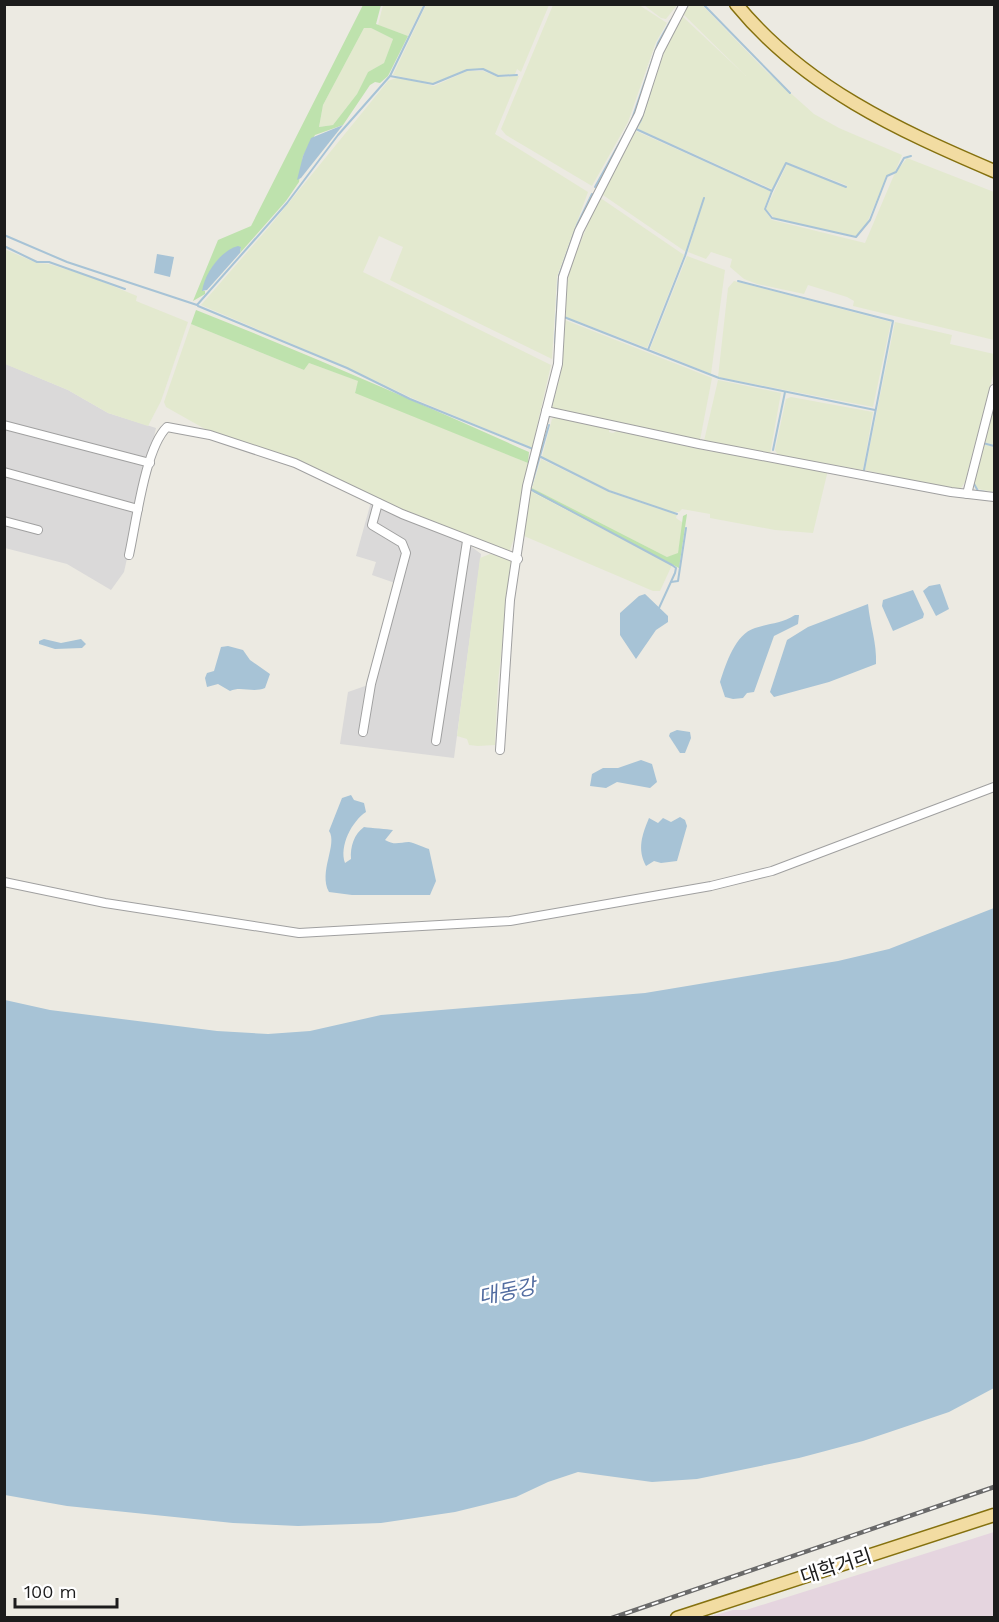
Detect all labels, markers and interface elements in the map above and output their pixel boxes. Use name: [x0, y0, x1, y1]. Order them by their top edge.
water label: 대동강: [476, 1273, 540, 1310]
street label: 대학거리: [797, 1543, 875, 1589]
scale bar: [15, 1571, 117, 1609]
text: 100 m: [24, 1581, 77, 1602]

